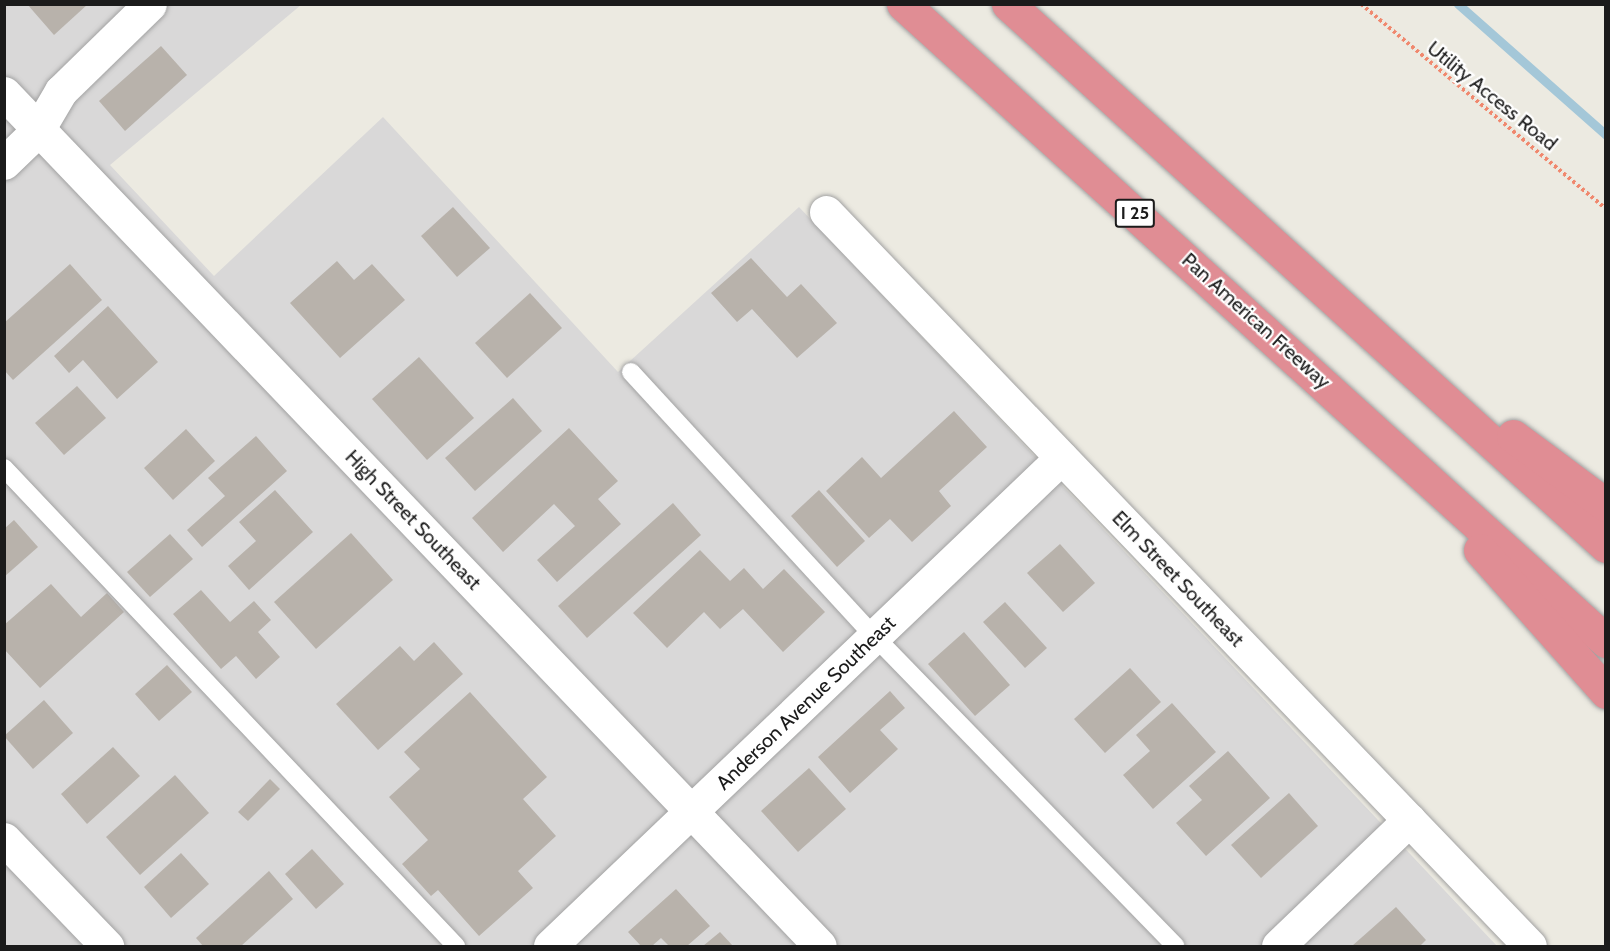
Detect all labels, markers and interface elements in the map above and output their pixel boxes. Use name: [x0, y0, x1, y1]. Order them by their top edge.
street label: Utility Access Road: [1422, 36, 1562, 156]
road number: I 25: [1114, 198, 1156, 228]
street label: Pan American Freeway: [1177, 248, 1335, 394]
street label: High Street Southeast: [340, 445, 486, 595]
street label: Elm Street Southeast: [1107, 506, 1249, 652]
street label: Anderson Avenue Southeast: [711, 611, 901, 795]

